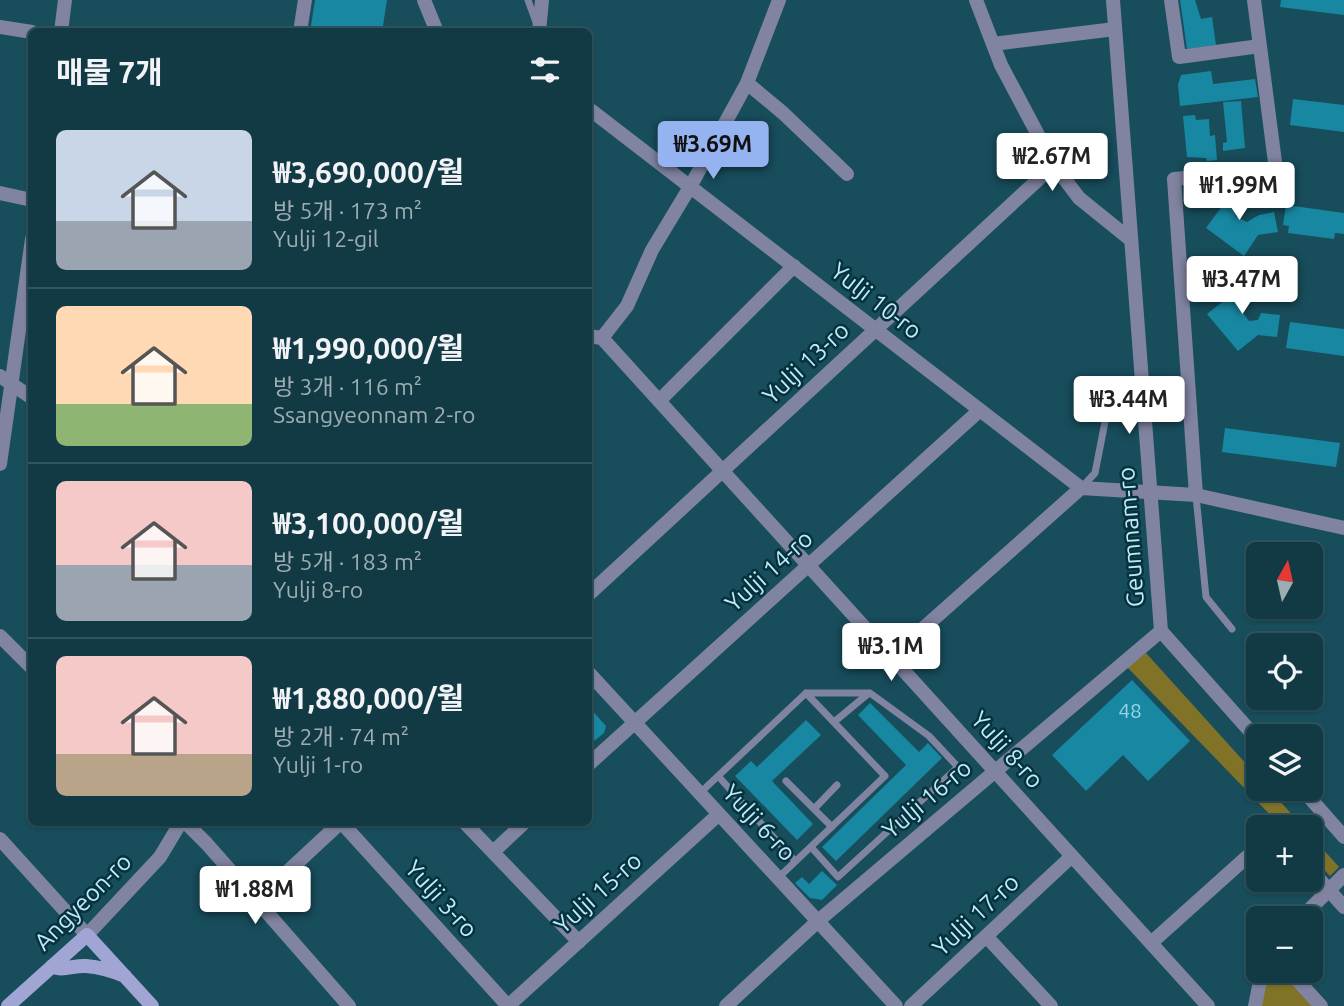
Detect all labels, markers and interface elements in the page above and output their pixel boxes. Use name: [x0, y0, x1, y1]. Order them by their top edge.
icon: filters: [526, 51, 564, 89]
text: 매물 7개: [56, 55, 163, 89]
pin: ₩3.69M: [656, 122, 770, 181]
text: ₩3.69M: [674, 131, 752, 156]
pin: ₩2.67M: [995, 134, 1109, 193]
text: ₩2.67M: [1013, 143, 1091, 168]
text: ₩3,690,000/월: [273, 155, 464, 189]
icon: home: [112, 158, 196, 242]
pin: ₩1.99M: [1182, 162, 1296, 222]
text: ₩1.99M: [1200, 172, 1278, 197]
text: 방 5개 · 173 m²: [273, 198, 422, 223]
text: Yulji 12-gil: [273, 226, 379, 251]
pin: ₩3.47M: [1185, 256, 1299, 316]
street label: Yulji 10-ro: [826, 257, 927, 344]
text: ₩3.47M: [1203, 266, 1281, 291]
street label: Yulji 13-ro: [757, 316, 854, 409]
text: ₩1,990,000/월: [273, 331, 464, 365]
icon: home: [112, 334, 196, 418]
text: 방 3개 · 116 m²: [273, 374, 422, 399]
pin: ₩3.44M: [1072, 376, 1186, 436]
text: ₩3.44M: [1090, 386, 1168, 411]
text: Ssangyeonnam 2-ro: [273, 402, 475, 427]
street label: Geumnam-ro: [1112, 466, 1149, 608]
text: ₩3,100,000/월: [273, 506, 464, 540]
icon: home: [112, 509, 196, 593]
street label: Yulji 14-ro: [720, 525, 818, 617]
north arrow: [1246, 542, 1323, 620]
map controls: [1246, 542, 1323, 983]
text: 방 5개 · 183 m²: [273, 549, 422, 574]
text: Yulji 8-ro: [273, 577, 363, 602]
pin: ₩3.1M: [842, 624, 940, 683]
text: ₩3.1M: [858, 633, 924, 658]
button: locate: [1246, 633, 1323, 710]
text: ₩1,880,000/월: [273, 681, 464, 715]
icon: home: [112, 684, 196, 768]
house number: 48: [1118, 698, 1142, 722]
street label: Yulji 8-ro: [966, 706, 1049, 794]
text: 방 2개 · 74 m²: [273, 724, 409, 749]
button: layers: [1246, 724, 1323, 801]
text: Yulji 1-ro: [273, 752, 363, 777]
street label: Yulji 16-ro: [877, 754, 977, 844]
street label: Yulji 6-ro: [717, 779, 801, 866]
button: +: [1246, 815, 1323, 892]
street label: Yulji 15-ro: [549, 847, 647, 939]
street label: Angyeon-ro: [29, 848, 137, 956]
street label: Yulji 3-ro: [400, 855, 483, 943]
pin: ₩1.88M: [198, 866, 312, 926]
street label: Yulji 17-ro: [927, 868, 1024, 961]
text: ₩1.88M: [216, 876, 294, 901]
button: −: [1246, 906, 1323, 983]

